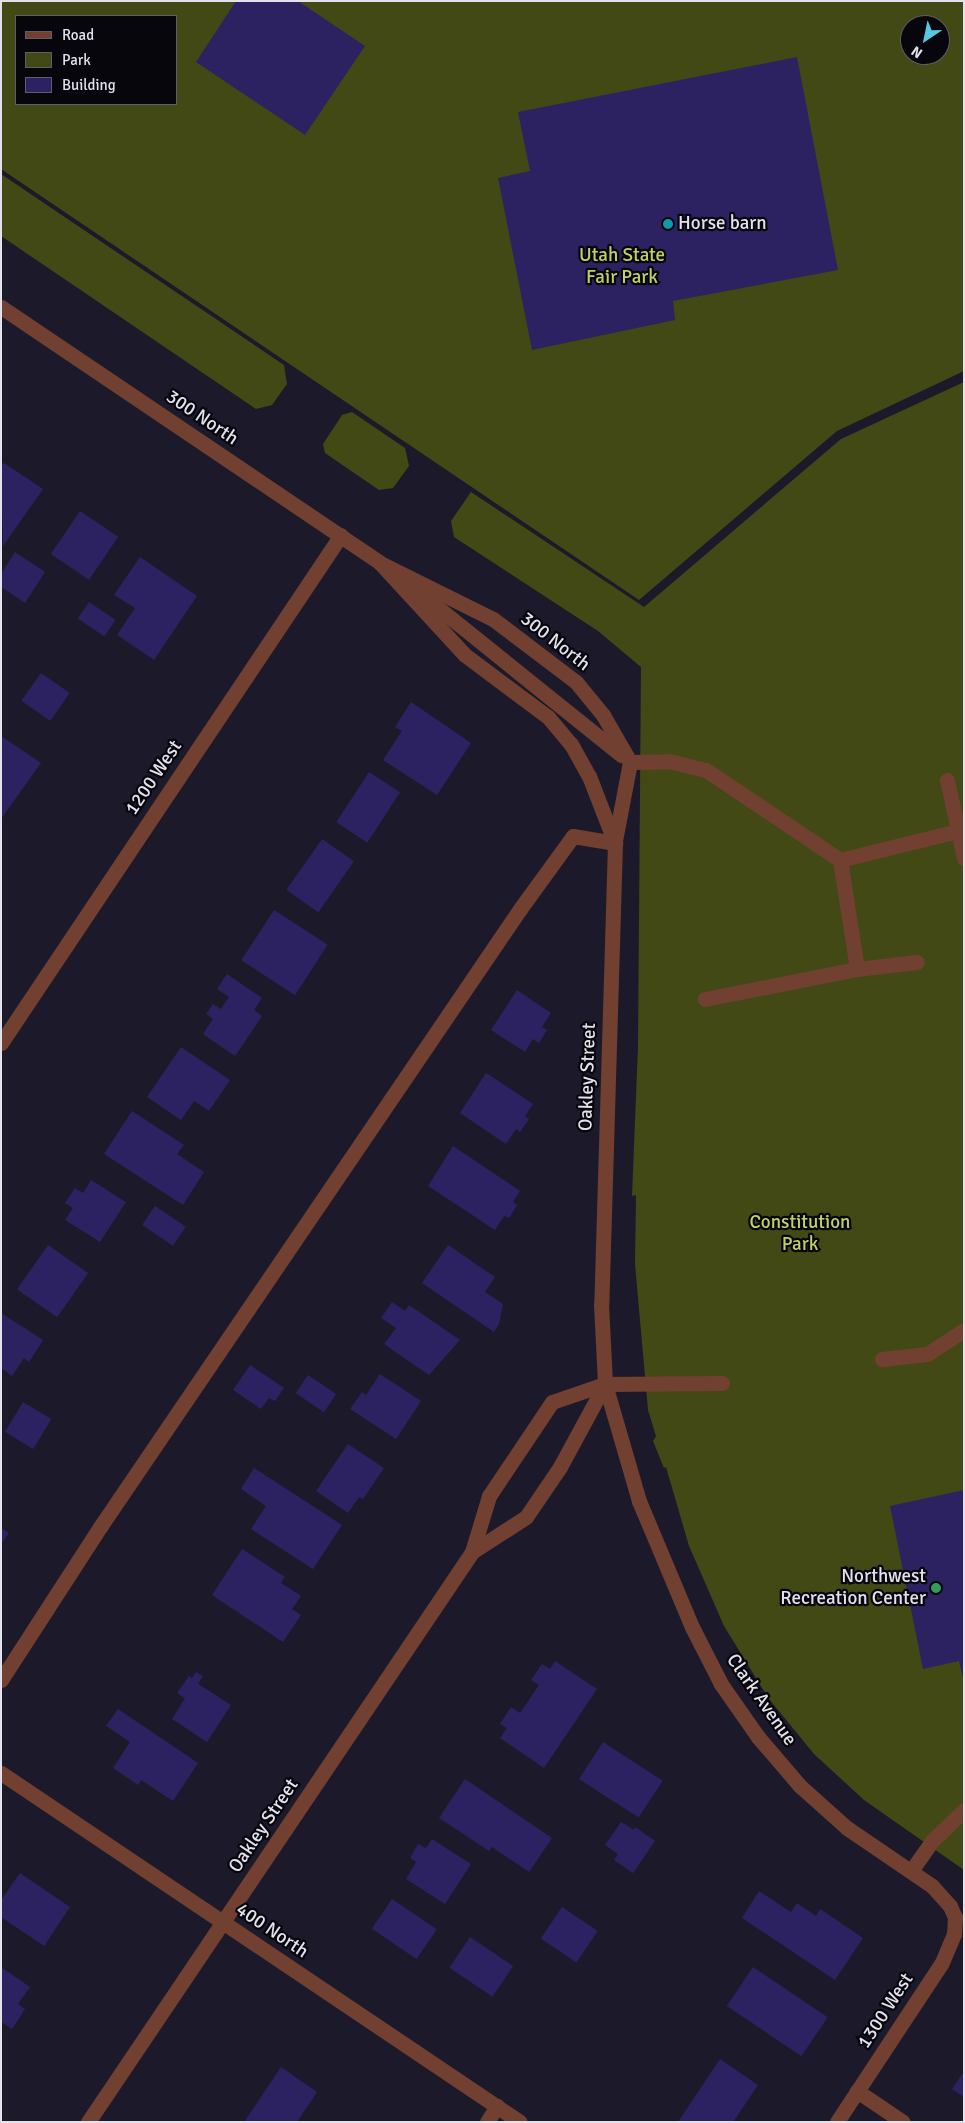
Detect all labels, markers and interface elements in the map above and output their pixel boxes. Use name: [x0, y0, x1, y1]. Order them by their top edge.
legend: [15, 15, 178, 105]
north arrow: [900, 15, 950, 65]
text: Road: [62, 26, 94, 44]
text: N: [908, 42, 926, 62]
text: Park: [62, 51, 91, 69]
text: Building: [62, 76, 116, 94]
place label: Horse barn: [678, 213, 767, 235]
marker: Horse barn: [662, 218, 674, 230]
park label: Utah State Fair Park: [579, 245, 665, 289]
street label: 300 North: [162, 386, 242, 450]
street label: 300 North: [516, 608, 594, 676]
street label: 1200 West: [121, 736, 187, 820]
street label: Oakley Street: [575, 1022, 601, 1132]
park label: Constitution Park: [750, 1212, 850, 1256]
place label: Northwest Recreation Center: [780, 1566, 926, 1610]
marker: Northwest Recreation Center: [930, 1582, 942, 1594]
street label: Clark Avenue: [721, 1650, 801, 1750]
street label: Oakley Street: [224, 1775, 304, 1877]
street label: 400 North: [232, 1899, 312, 1963]
street label: 1300 West: [853, 1969, 919, 2053]

